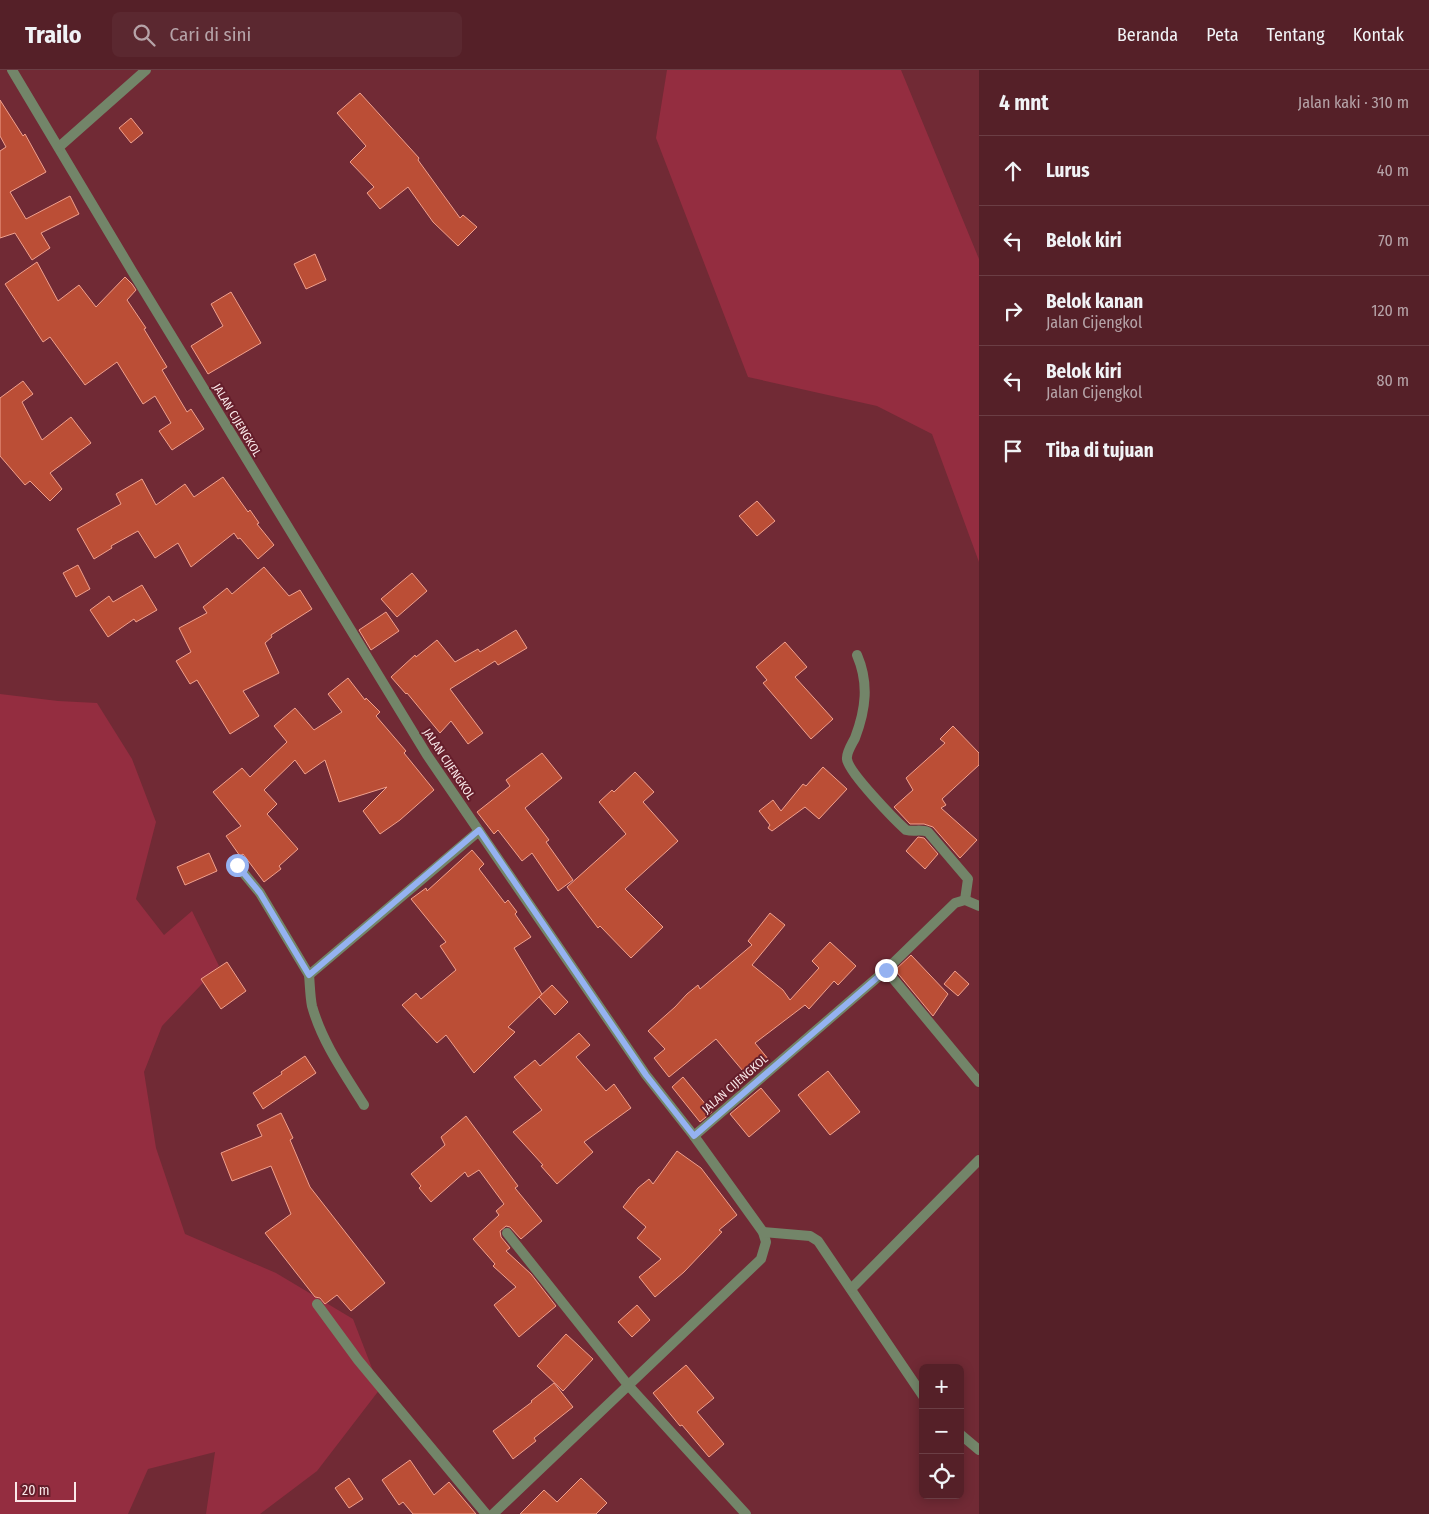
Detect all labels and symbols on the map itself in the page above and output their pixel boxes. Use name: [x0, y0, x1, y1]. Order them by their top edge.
street label: JALAN CIJENGKOL: [210, 381, 265, 460]
street label: JALAN CIJENGKOL: [420, 726, 478, 803]
route start: [226, 854, 249, 877]
route end: [875, 959, 898, 982]
street label: JALAN CIJENGKOL: [699, 1051, 771, 1116]
scale bar: [15, 1479, 76, 1502]

